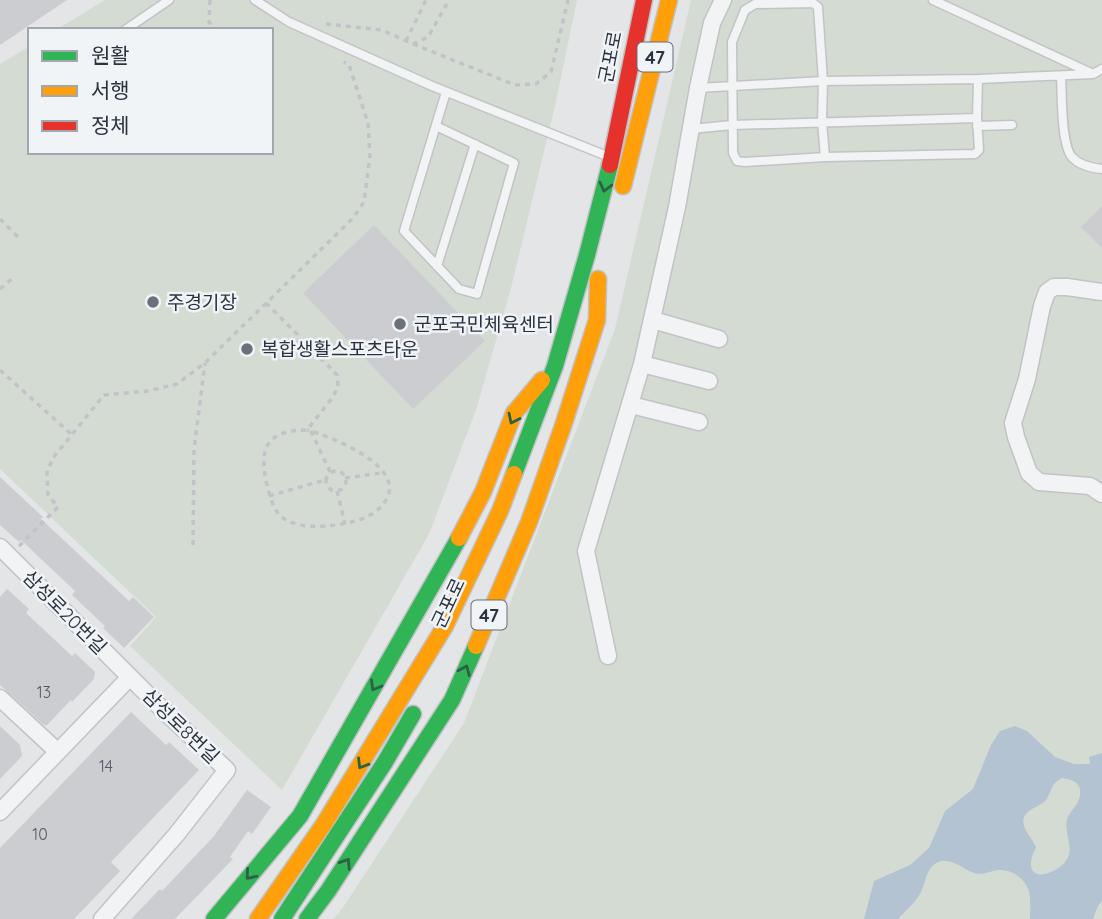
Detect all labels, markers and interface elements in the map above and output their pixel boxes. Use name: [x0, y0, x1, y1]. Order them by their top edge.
legend: [28, 28, 273, 154]
street label: 군포로: [593, 29, 627, 85]
text: 원활: [91, 42, 130, 68]
road number: 47: [638, 42, 672, 72]
text: 서행: [91, 77, 130, 103]
text: 정체: [91, 112, 130, 138]
one-way arrow: [599, 181, 613, 193]
place label: 주경기장: [167, 290, 237, 314]
marker: 주경기장: [145, 294, 161, 310]
place label: 군포국민체육센터: [414, 312, 554, 336]
marker: 군포국민체육센터: [392, 316, 408, 332]
place label: 복합생활스포츠타운: [261, 337, 418, 361]
marker: 복합생활스포츠타운: [239, 341, 255, 357]
one-way arrow: [507, 412, 521, 424]
street label: 삼성로20번길: [18, 565, 112, 659]
street label: 군포로: [426, 574, 470, 632]
road number: 47: [472, 600, 506, 630]
one-way arrow: [457, 665, 471, 677]
one-way arrow: [370, 678, 383, 691]
house number: 13: [37, 682, 51, 702]
street label: 삼성로8번길: [138, 683, 224, 769]
house number: 14: [99, 756, 113, 776]
one-way arrow: [357, 756, 370, 769]
house number: 10: [32, 824, 48, 844]
one-way arrow: [338, 858, 351, 871]
one-way arrow: [246, 868, 259, 880]

